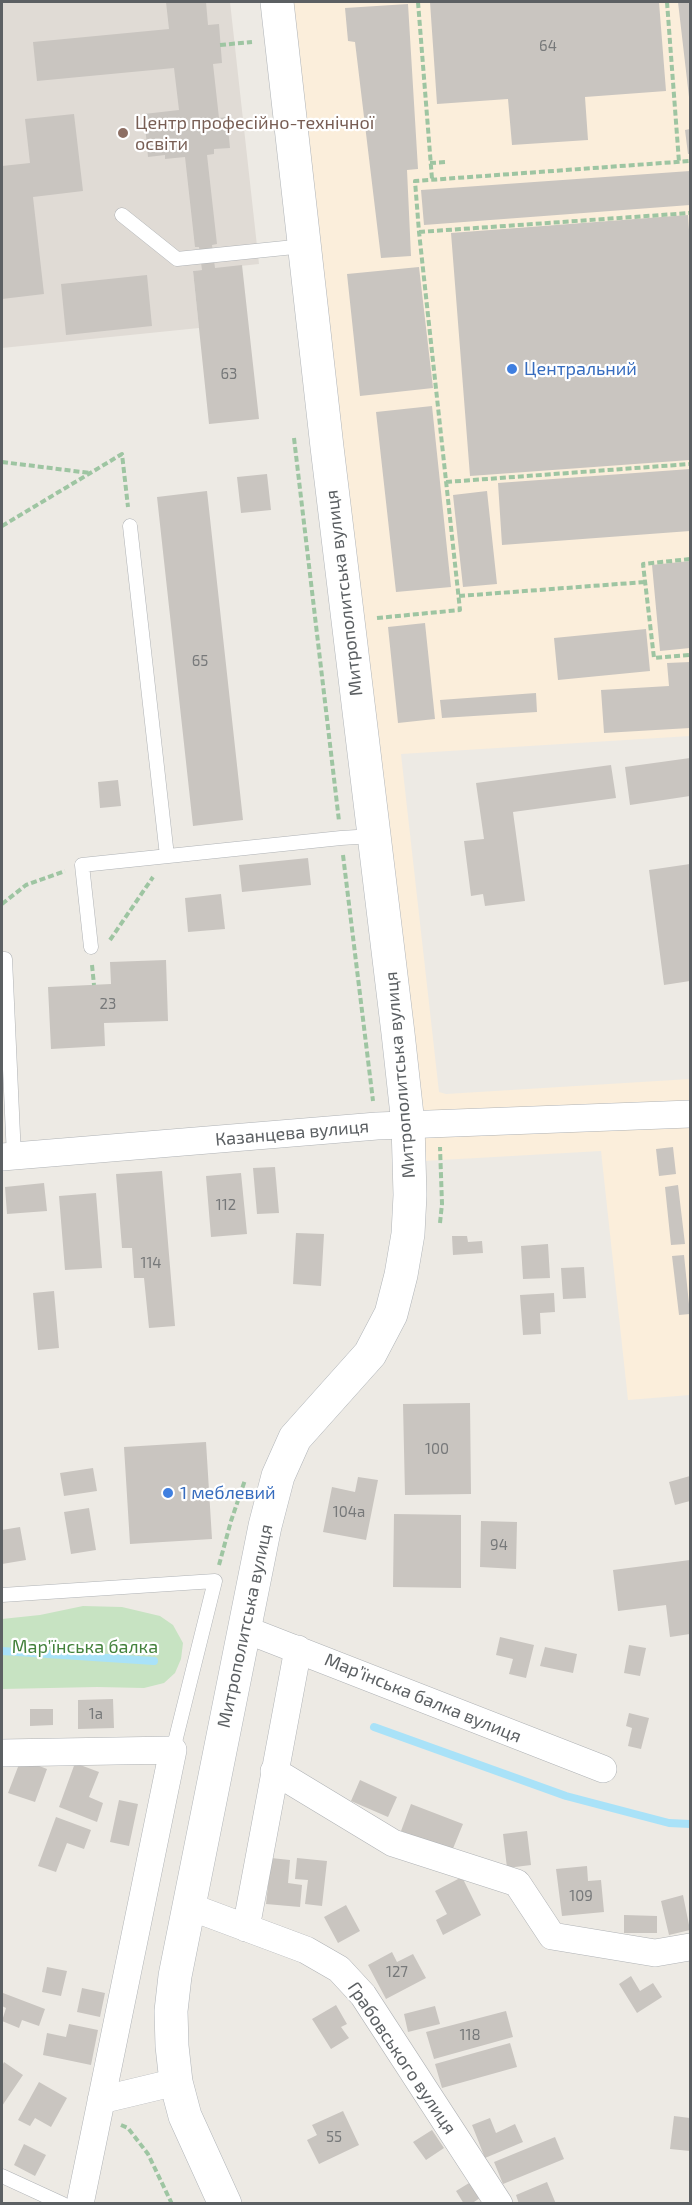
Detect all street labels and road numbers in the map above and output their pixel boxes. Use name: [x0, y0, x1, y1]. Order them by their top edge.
street label: Митрополитська вулиця: [321, 489, 367, 697]
street label: Митрополитська вулиця: [380, 971, 420, 1179]
street label: Казанцева вулиця: [214, 1116, 370, 1150]
street label: Митрополитська вулиця: [213, 1522, 277, 1730]
street label: Мар’їнська балка вулиця: [321, 1649, 525, 1747]
street label: Грабовського вулиця: [343, 1978, 461, 2138]

